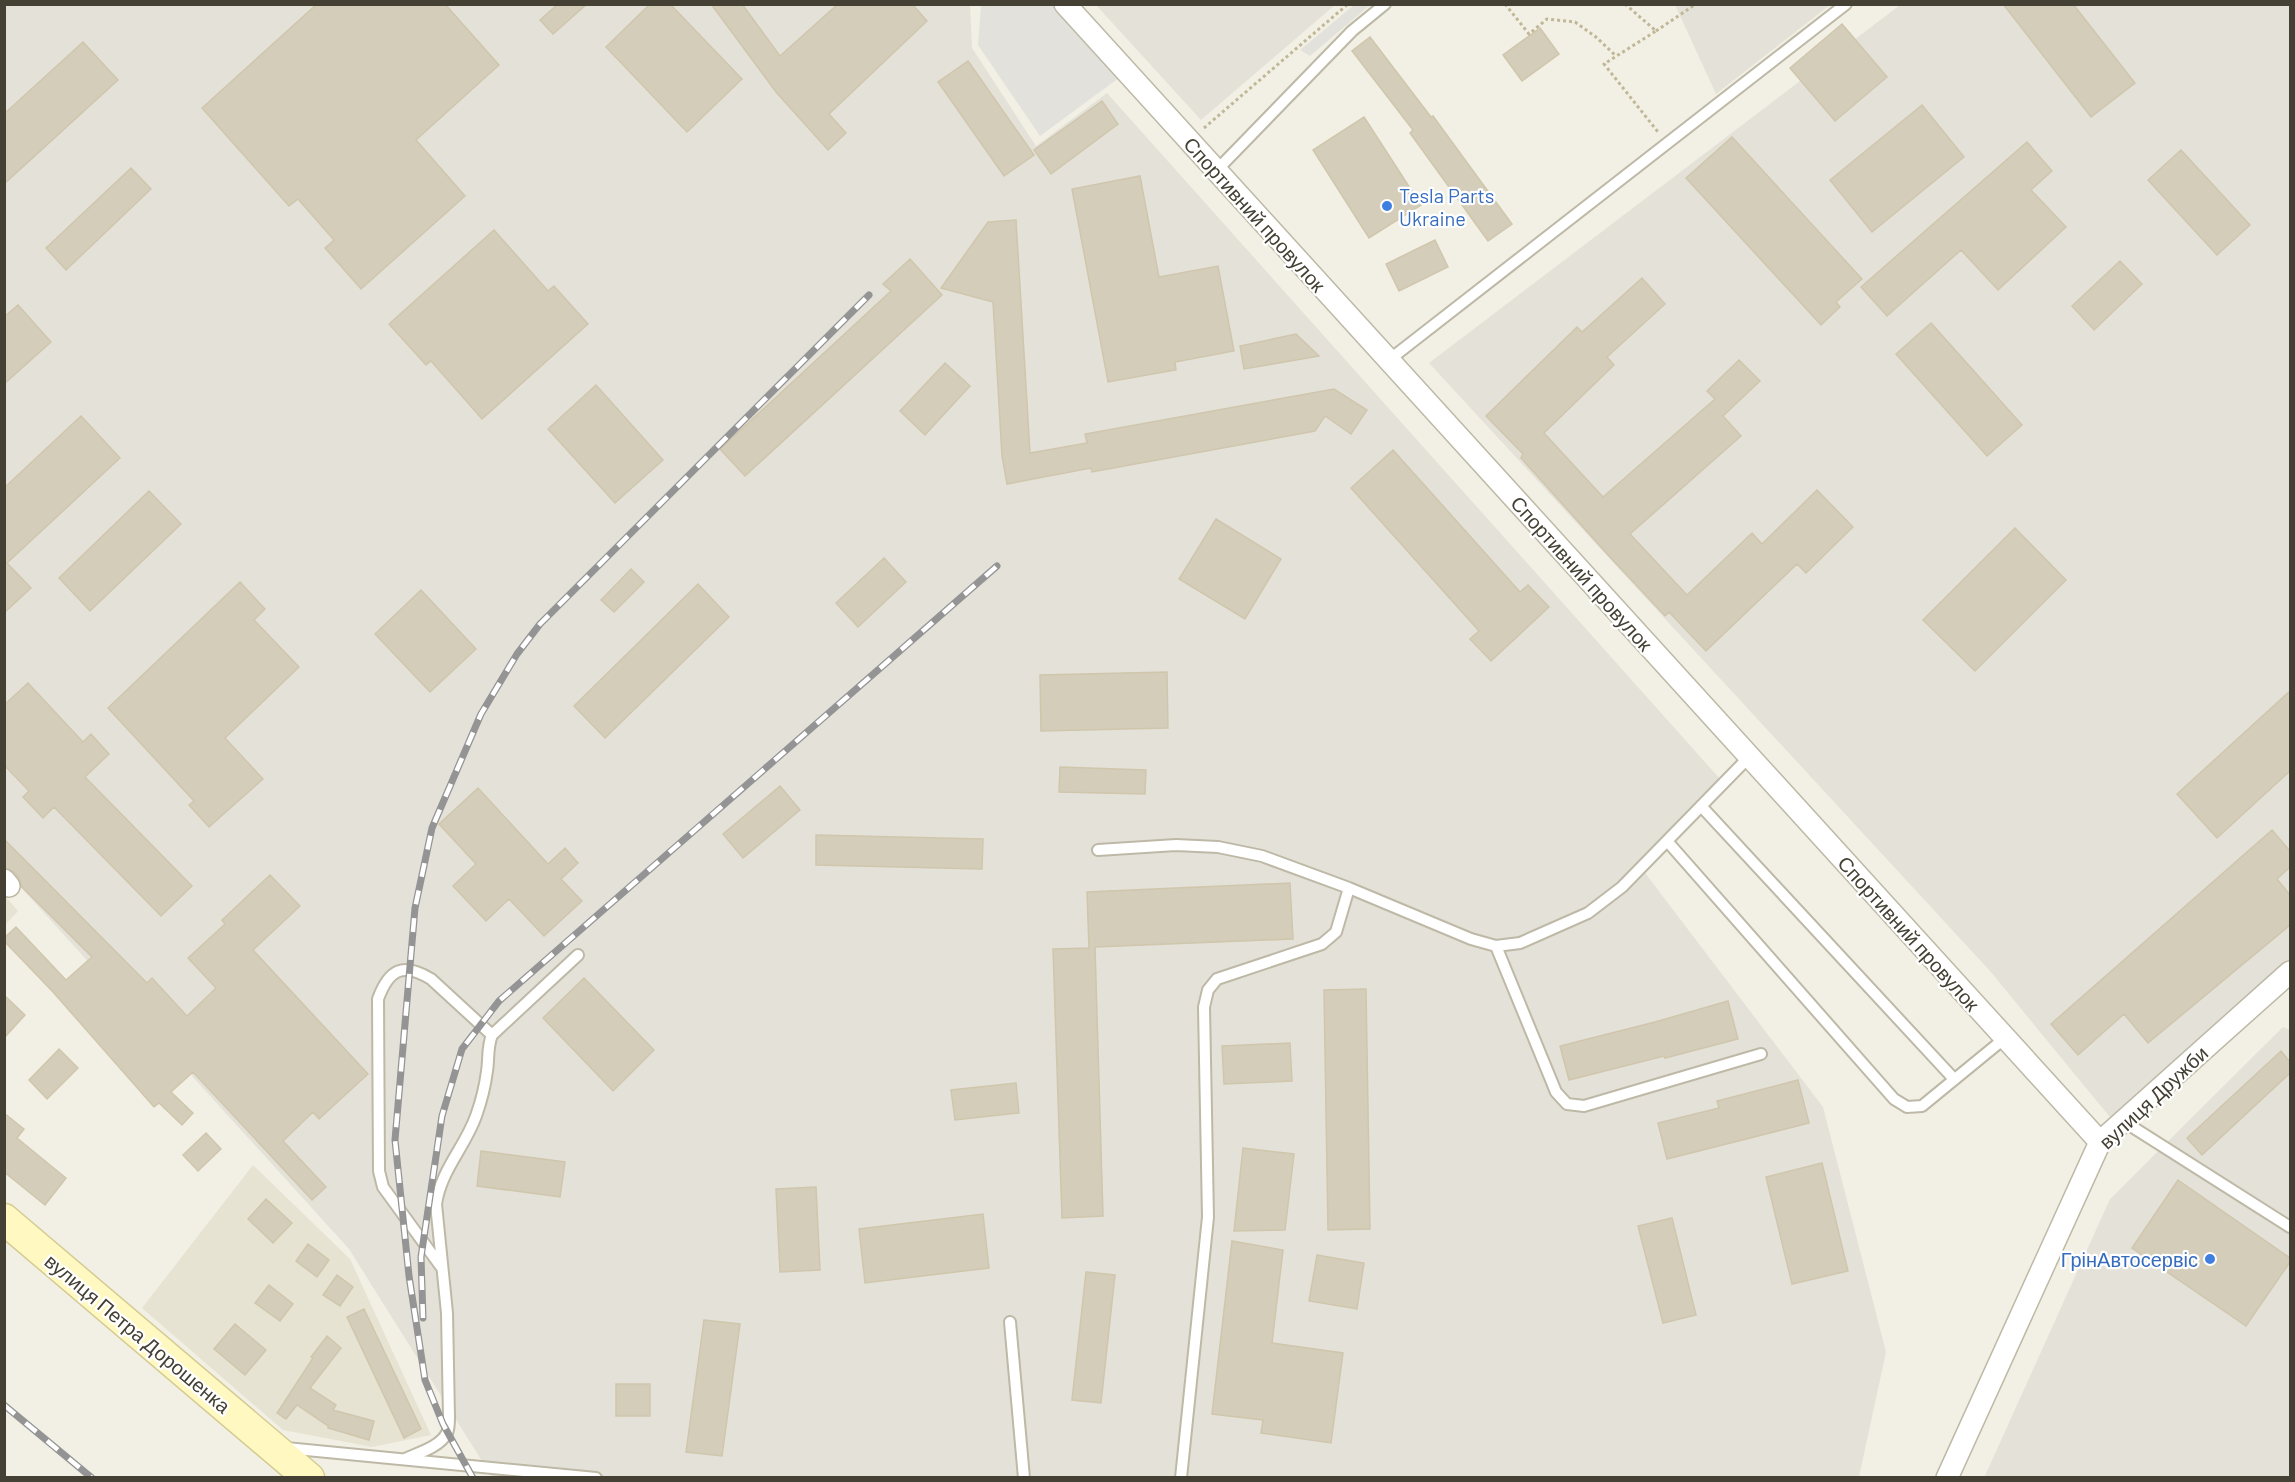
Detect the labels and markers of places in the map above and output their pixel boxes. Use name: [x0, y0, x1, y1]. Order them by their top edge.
place label: Tesla Parts Ukraine: [1399, 183, 1494, 230]
marker: Tesla Parts Ukraine: [1380, 199, 1394, 213]
place label: ГрінАвтосервіс: [2061, 1247, 2198, 1271]
marker: ГрінАвтосервіс: [2203, 1252, 2217, 1266]

